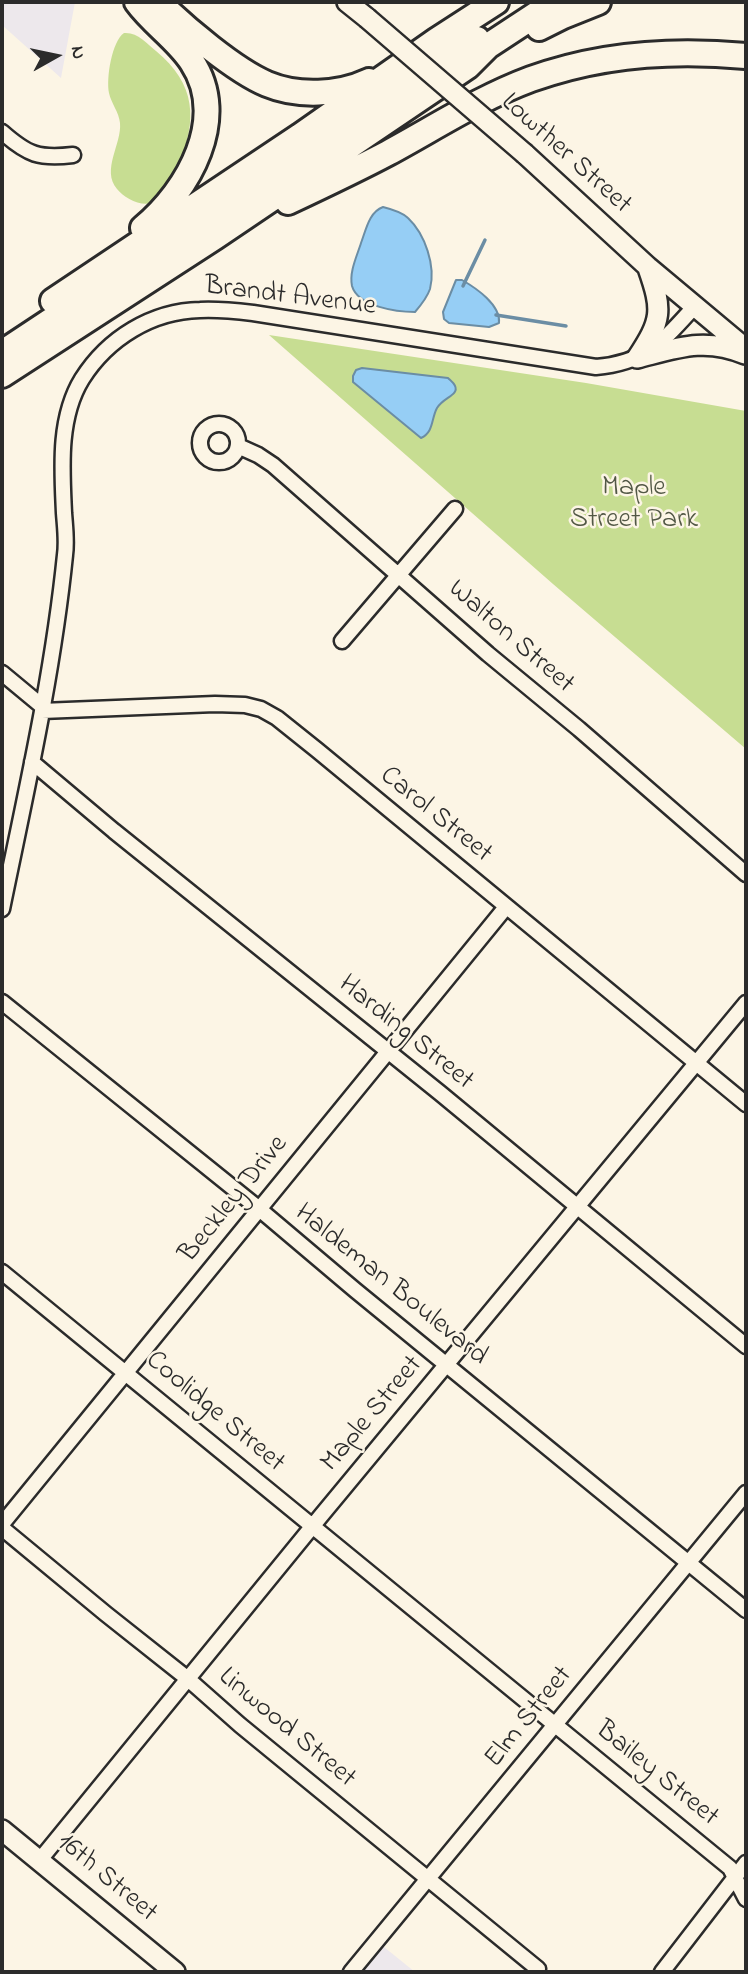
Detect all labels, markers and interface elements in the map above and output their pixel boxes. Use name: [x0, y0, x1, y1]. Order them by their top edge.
north arrow: [21, 21, 91, 91]
text: N: [63, 44, 92, 61]
street label: Lowther Street: [493, 87, 637, 223]
street label: Brandt Avenue: [202, 271, 378, 325]
park label: Maple Street Park: [570, 472, 698, 538]
street label: Walton Street: [440, 574, 580, 702]
street label: Carol Street: [372, 760, 498, 872]
street label: Harding Street: [330, 969, 480, 1099]
street label: Beckley Drive: [173, 1129, 297, 1271]
street label: Haldeman Boulevard: [287, 1198, 493, 1374]
street label: Coolidge Street: [137, 1345, 291, 1481]
street label: Maple Street: [315, 1350, 431, 1480]
street label: Elm Street: [479, 1660, 581, 1776]
street label: Linwood Street: [210, 1662, 362, 1796]
street label: Bailey Street: [587, 1715, 725, 1835]
street label: 16th Street: [49, 1827, 163, 1931]

